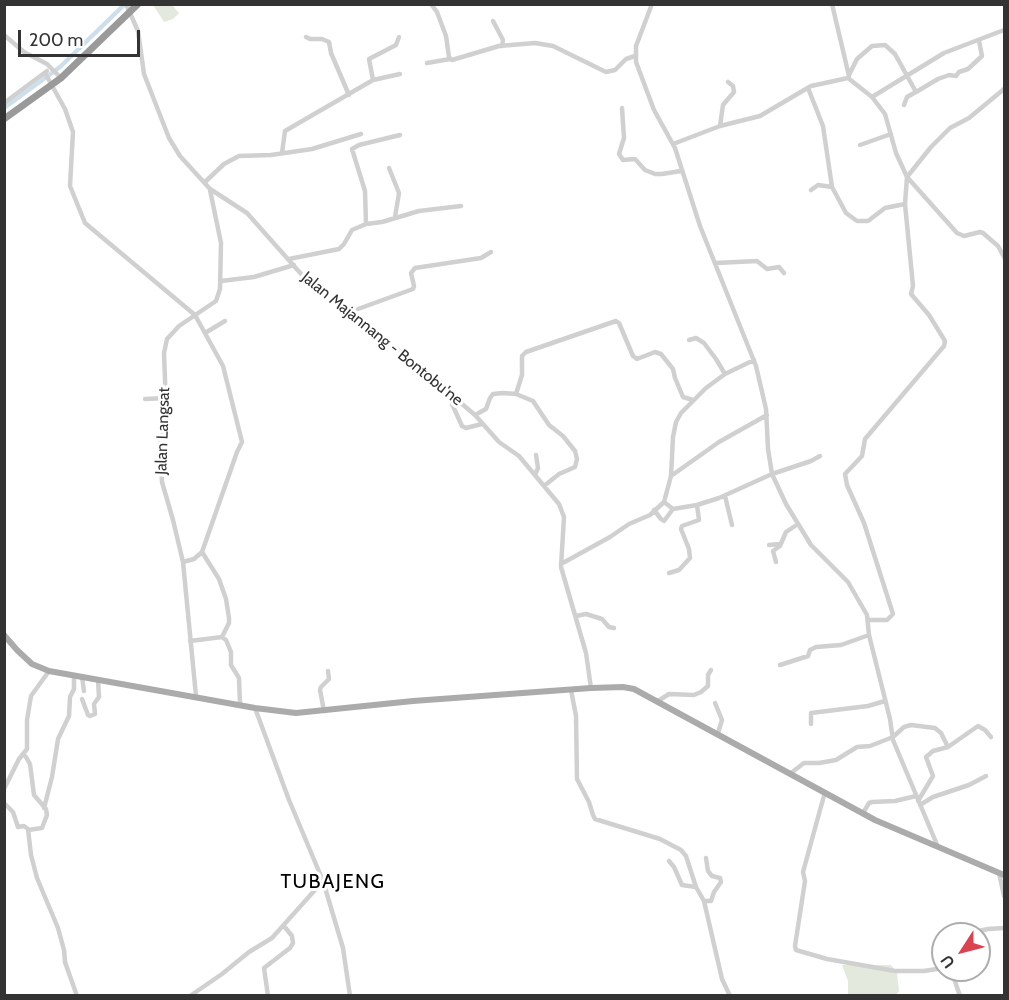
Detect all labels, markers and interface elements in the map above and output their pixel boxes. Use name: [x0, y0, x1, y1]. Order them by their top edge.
scale bar: [21, 18, 142, 56]
text: 200 m: [29, 29, 83, 51]
street label: Jalan Majannang - Bontobu'ne: [297, 268, 467, 410]
street label: Jalan Langsat: [152, 387, 174, 475]
district label: TUBAJENG: [280, 870, 386, 894]
north arrow: [931, 922, 991, 982]
text: U: [937, 951, 959, 972]

